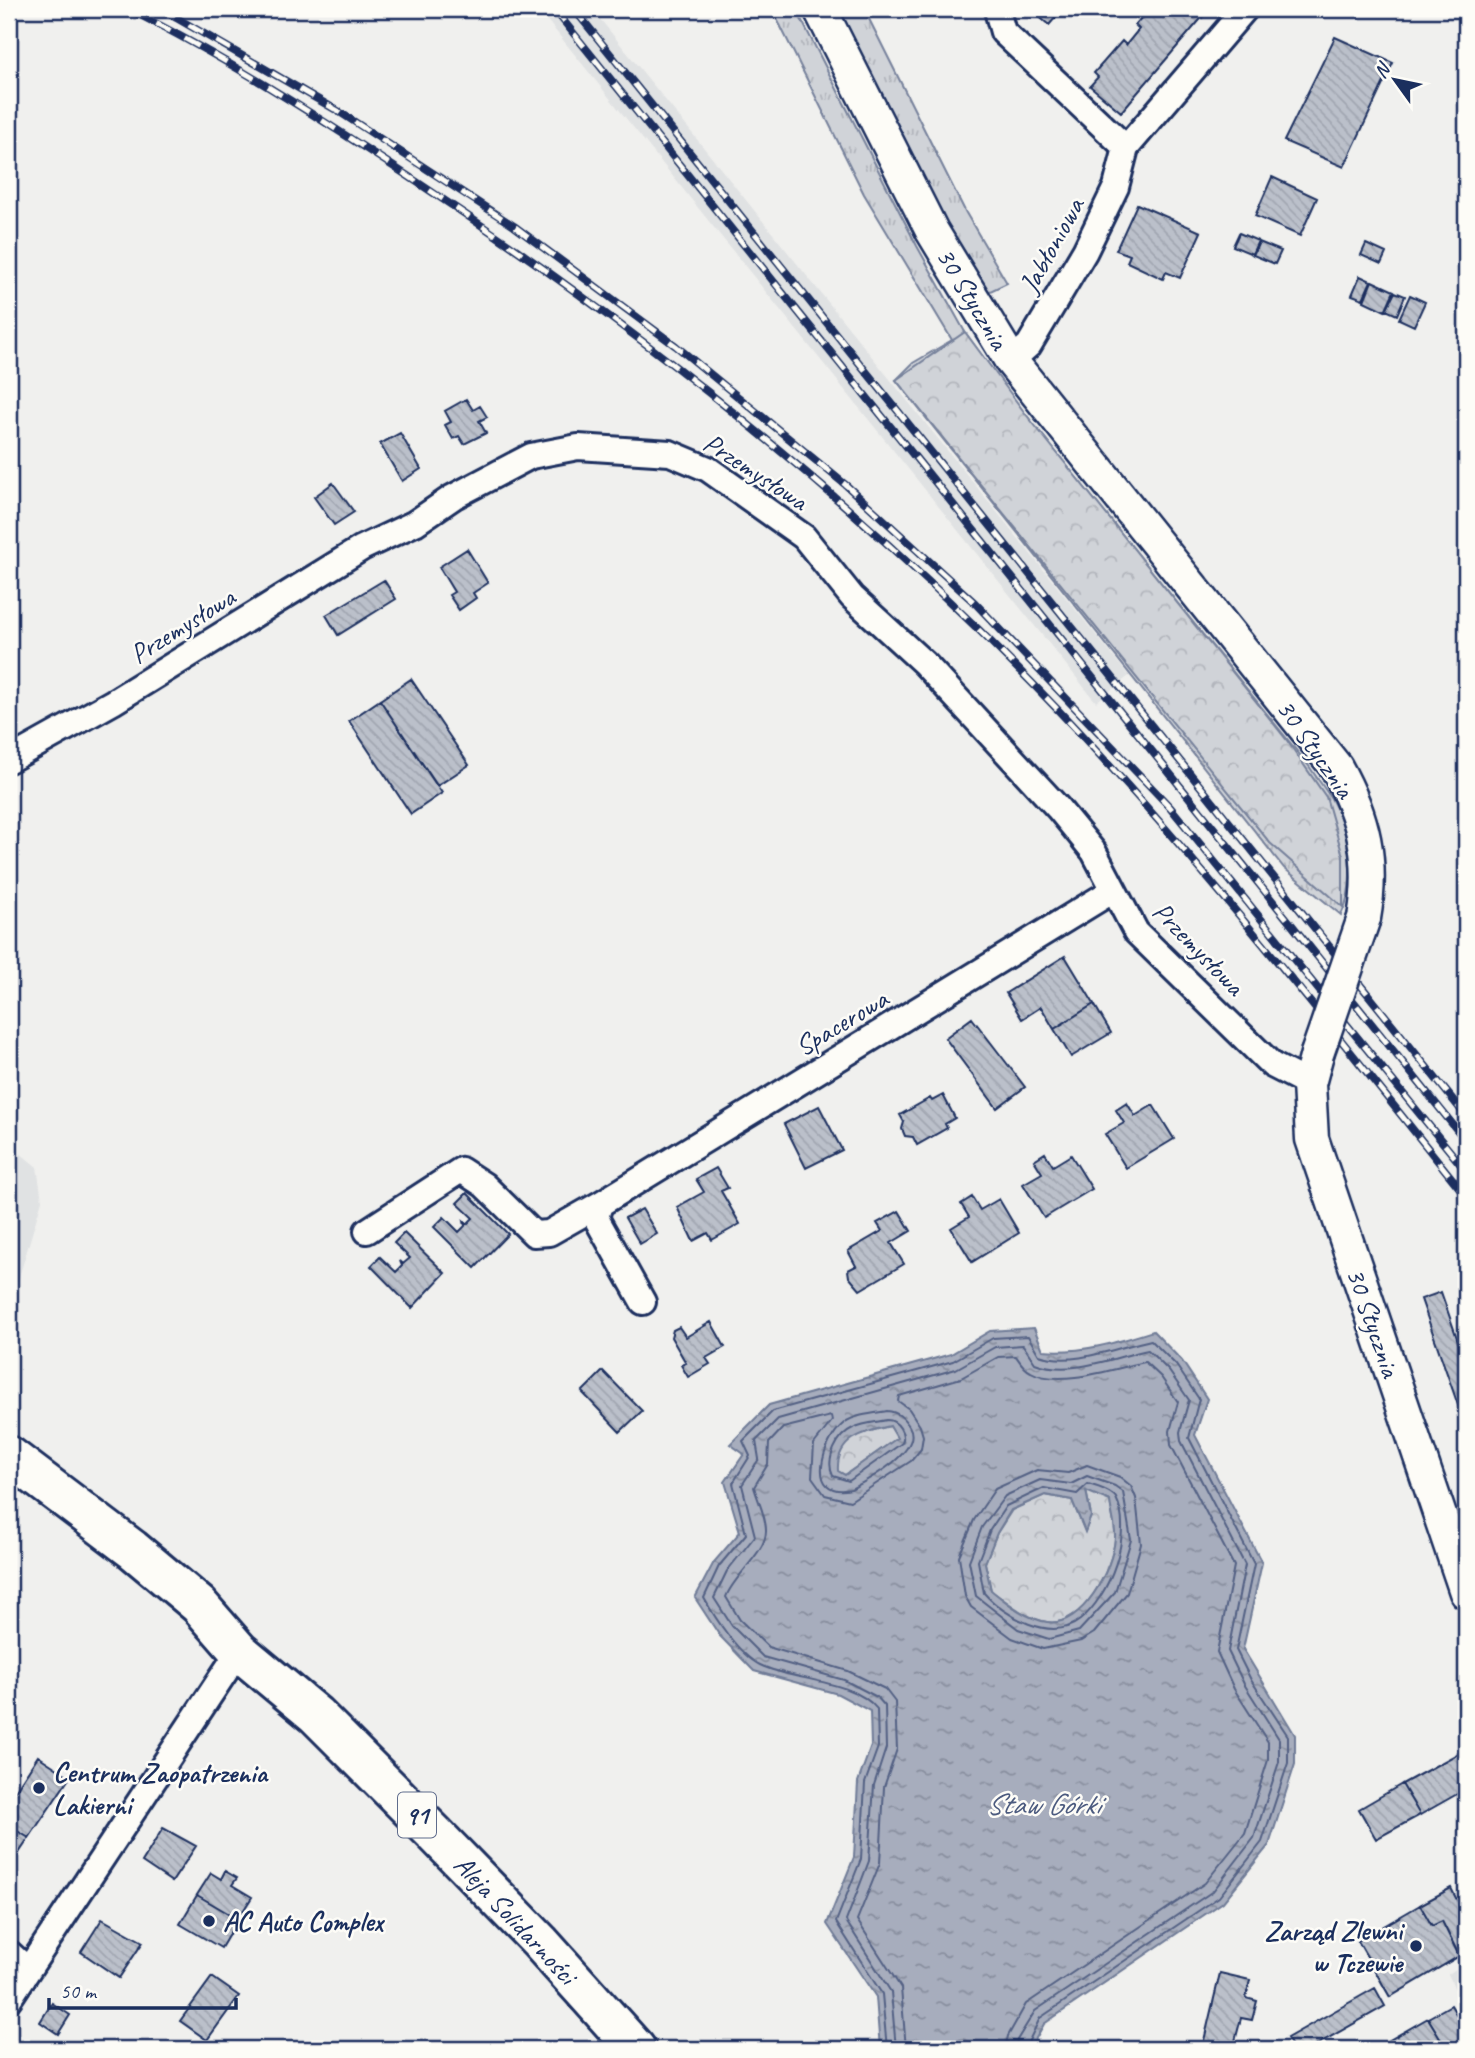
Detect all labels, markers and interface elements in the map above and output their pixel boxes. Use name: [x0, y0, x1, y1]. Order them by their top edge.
north arrow: [1360, 46, 1430, 116]
text: N: [1368, 57, 1397, 83]
street label: Jabłoniowa: [1010, 190, 1093, 301]
street label: 30 Stycznia: [928, 241, 1018, 357]
street label: Przemysłowa: [697, 425, 816, 519]
street label: Przemysłowa: [123, 579, 243, 671]
street label: 30 Stycznia: [1269, 692, 1363, 806]
street label: Przemysłowa: [1145, 894, 1253, 1004]
street label: Spacerowa: [789, 980, 896, 1064]
street label: 30 Stycznia: [1339, 1263, 1409, 1383]
place label: Centrum Zaopatrzenia Lakierni: [53, 1755, 269, 1822]
marker: Centrum Zaopatrzenia Lakierni: [31, 1780, 47, 1796]
water label: Staw Górki: [986, 1785, 1107, 1823]
road number: 91: [398, 1792, 436, 1838]
street label: Aleja Solidarności: [447, 1847, 587, 1994]
place label: AC Auto Complex: [223, 1904, 385, 1939]
marker: AC Auto Complex: [201, 1913, 217, 1929]
place label: Zarząd Zlewni w Tczewie: [1265, 1913, 1406, 1980]
marker: Zarząd Zlewni w Tczewie: [1408, 1938, 1424, 1954]
scale bar: [49, 1967, 236, 2011]
text: 50 m: [60, 1978, 98, 2004]

